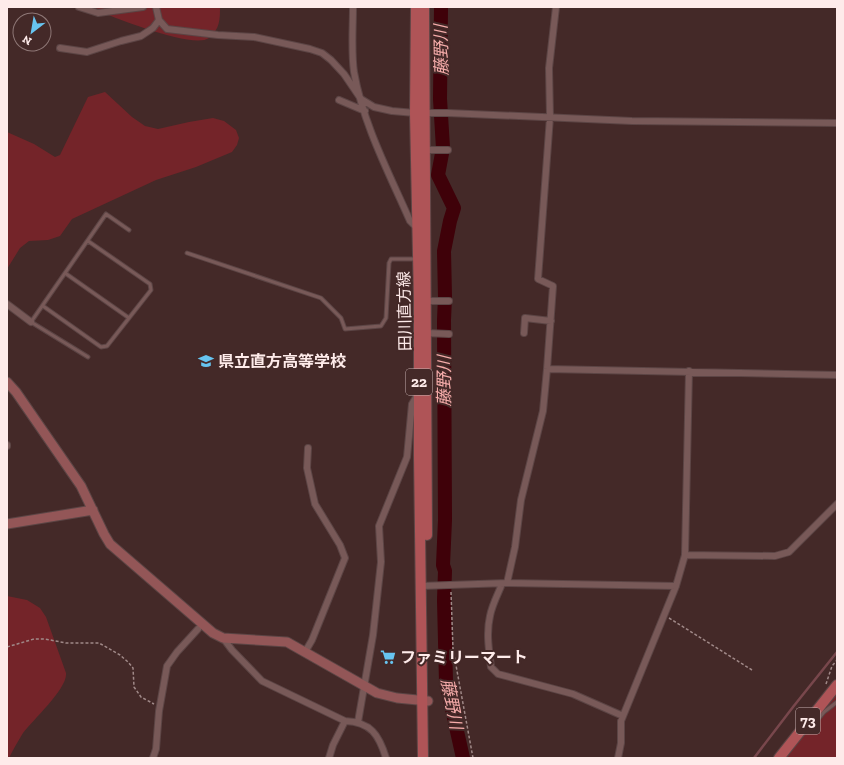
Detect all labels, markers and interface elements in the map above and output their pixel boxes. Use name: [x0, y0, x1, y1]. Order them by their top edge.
north arrow: [12, 12, 52, 52]
water label: 藤野川: [431, 22, 451, 76]
text: N: [20, 32, 34, 48]
street label: 田川直方線: [394, 271, 415, 351]
school or university icon: 県立直方高等学校: [197, 352, 215, 370]
place label: 県立直方高等学校: [218, 352, 346, 371]
water label: 藤野川: [434, 354, 454, 407]
road number: 22: [406, 369, 432, 395]
supermarket icon: ファミリーマート: [379, 648, 397, 666]
place label: ファミリーマート: [400, 648, 528, 667]
water label: 藤野川: [437, 677, 467, 733]
road number: 73: [796, 708, 820, 734]

